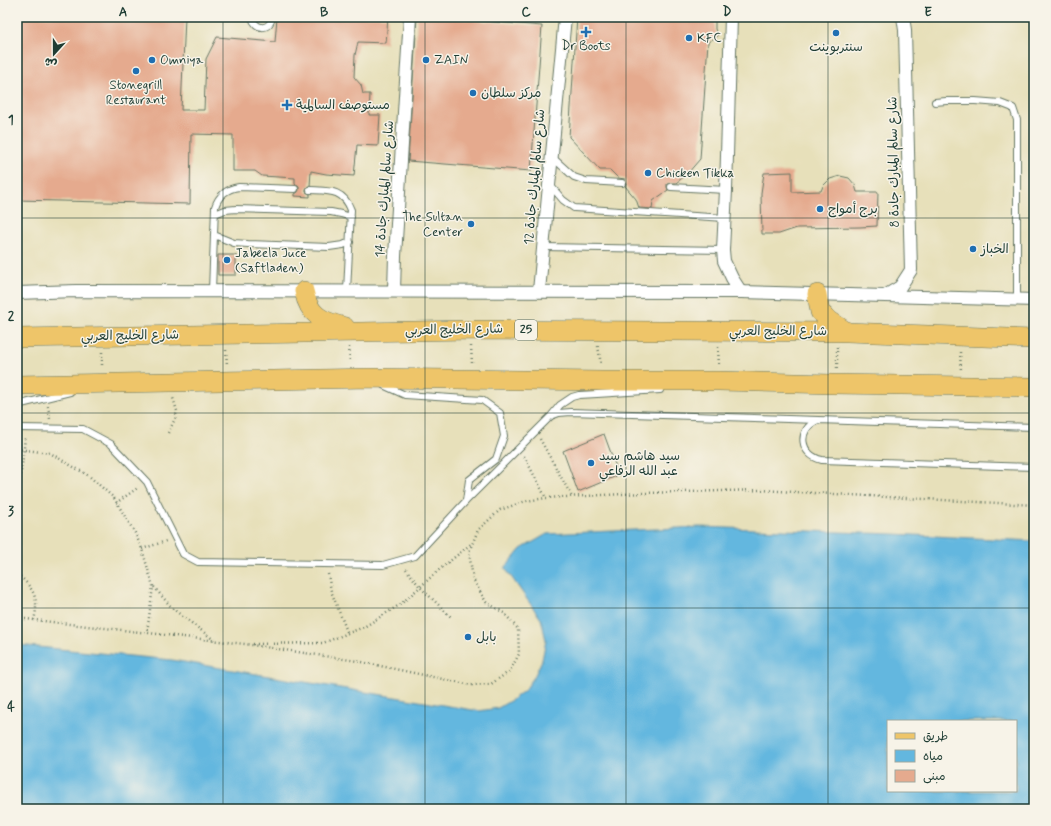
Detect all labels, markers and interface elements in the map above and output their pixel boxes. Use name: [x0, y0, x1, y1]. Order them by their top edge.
text: A: [119, 4, 127, 21]
text: B: [320, 4, 329, 21]
text: C: [521, 4, 531, 21]
text: D: [723, 4, 732, 21]
text: E: [924, 4, 932, 21]
marker: Dr Boots: [581, 27, 591, 37]
marker: سنتربوينت: [831, 28, 841, 38]
place label: KFC: [697, 30, 722, 47]
marker: KFC: [684, 33, 694, 43]
north arrow: [34, 34, 74, 74]
place label: Dr Boots: [561, 38, 611, 55]
place label: سنتربوينت: [809, 39, 863, 56]
place label: Omniya: [160, 52, 203, 69]
place label: ZAIN: [434, 52, 469, 69]
text: ش: [43, 54, 59, 71]
marker: Omniya: [147, 55, 157, 65]
marker: ZAIN: [421, 55, 431, 65]
marker: Stonegrill Restaurant: [131, 66, 141, 76]
place label: Stonegrill Restaurant: [106, 77, 166, 109]
place label: مركز سلطان: [481, 85, 541, 102]
marker: مركز سلطان: [468, 88, 478, 98]
street label: شارع سالم المبارك جادة 8: [884, 96, 905, 228]
place label: مستوصف السالمية: [296, 97, 390, 114]
marker: مستوصف السالمية: [281, 99, 293, 111]
street label: شارع سالم المبارك جادة 12: [521, 108, 550, 246]
text: 1: [8, 112, 14, 129]
street label: شارع سالم المبارك جادة 14: [372, 120, 399, 258]
place label: Chicken Tikka: [656, 165, 735, 182]
marker: Chicken Tikka: [643, 168, 653, 178]
place label: برج أمواج: [828, 201, 878, 218]
marker: برج أمواج: [815, 204, 825, 214]
place label: The Sultan Center: [402, 209, 463, 241]
marker: The Sultan Center: [466, 219, 476, 229]
place label: الخباز: [980, 241, 1009, 258]
marker: الخباز: [968, 244, 978, 254]
place label: Jabeela Juce (Saftladen): [235, 245, 306, 277]
marker: Jabeela Juce (Saftladen): [222, 255, 232, 265]
text: 2: [8, 308, 15, 325]
road number: 25: [515, 320, 537, 340]
street label: شارع الخليج العربي: [405, 321, 503, 341]
street label: شارع الخليج العربي: [729, 323, 827, 342]
street label: شارع الخليج العربي: [81, 327, 179, 347]
place label: سيد هاشم سيد عبد الله الرفاعي: [599, 448, 680, 482]
marker: سيد هاشم سيد عبد الله الرفاعي: [586, 458, 596, 468]
text: 3: [8, 503, 14, 520]
place label: بابل: [476, 629, 496, 646]
marker: بابل: [463, 632, 473, 642]
text: 4: [7, 699, 15, 716]
legend: [887, 720, 1017, 792]
text: طريق: [923, 729, 948, 745]
text: مياه: [923, 749, 943, 765]
text: مبنى: [923, 769, 946, 785]

